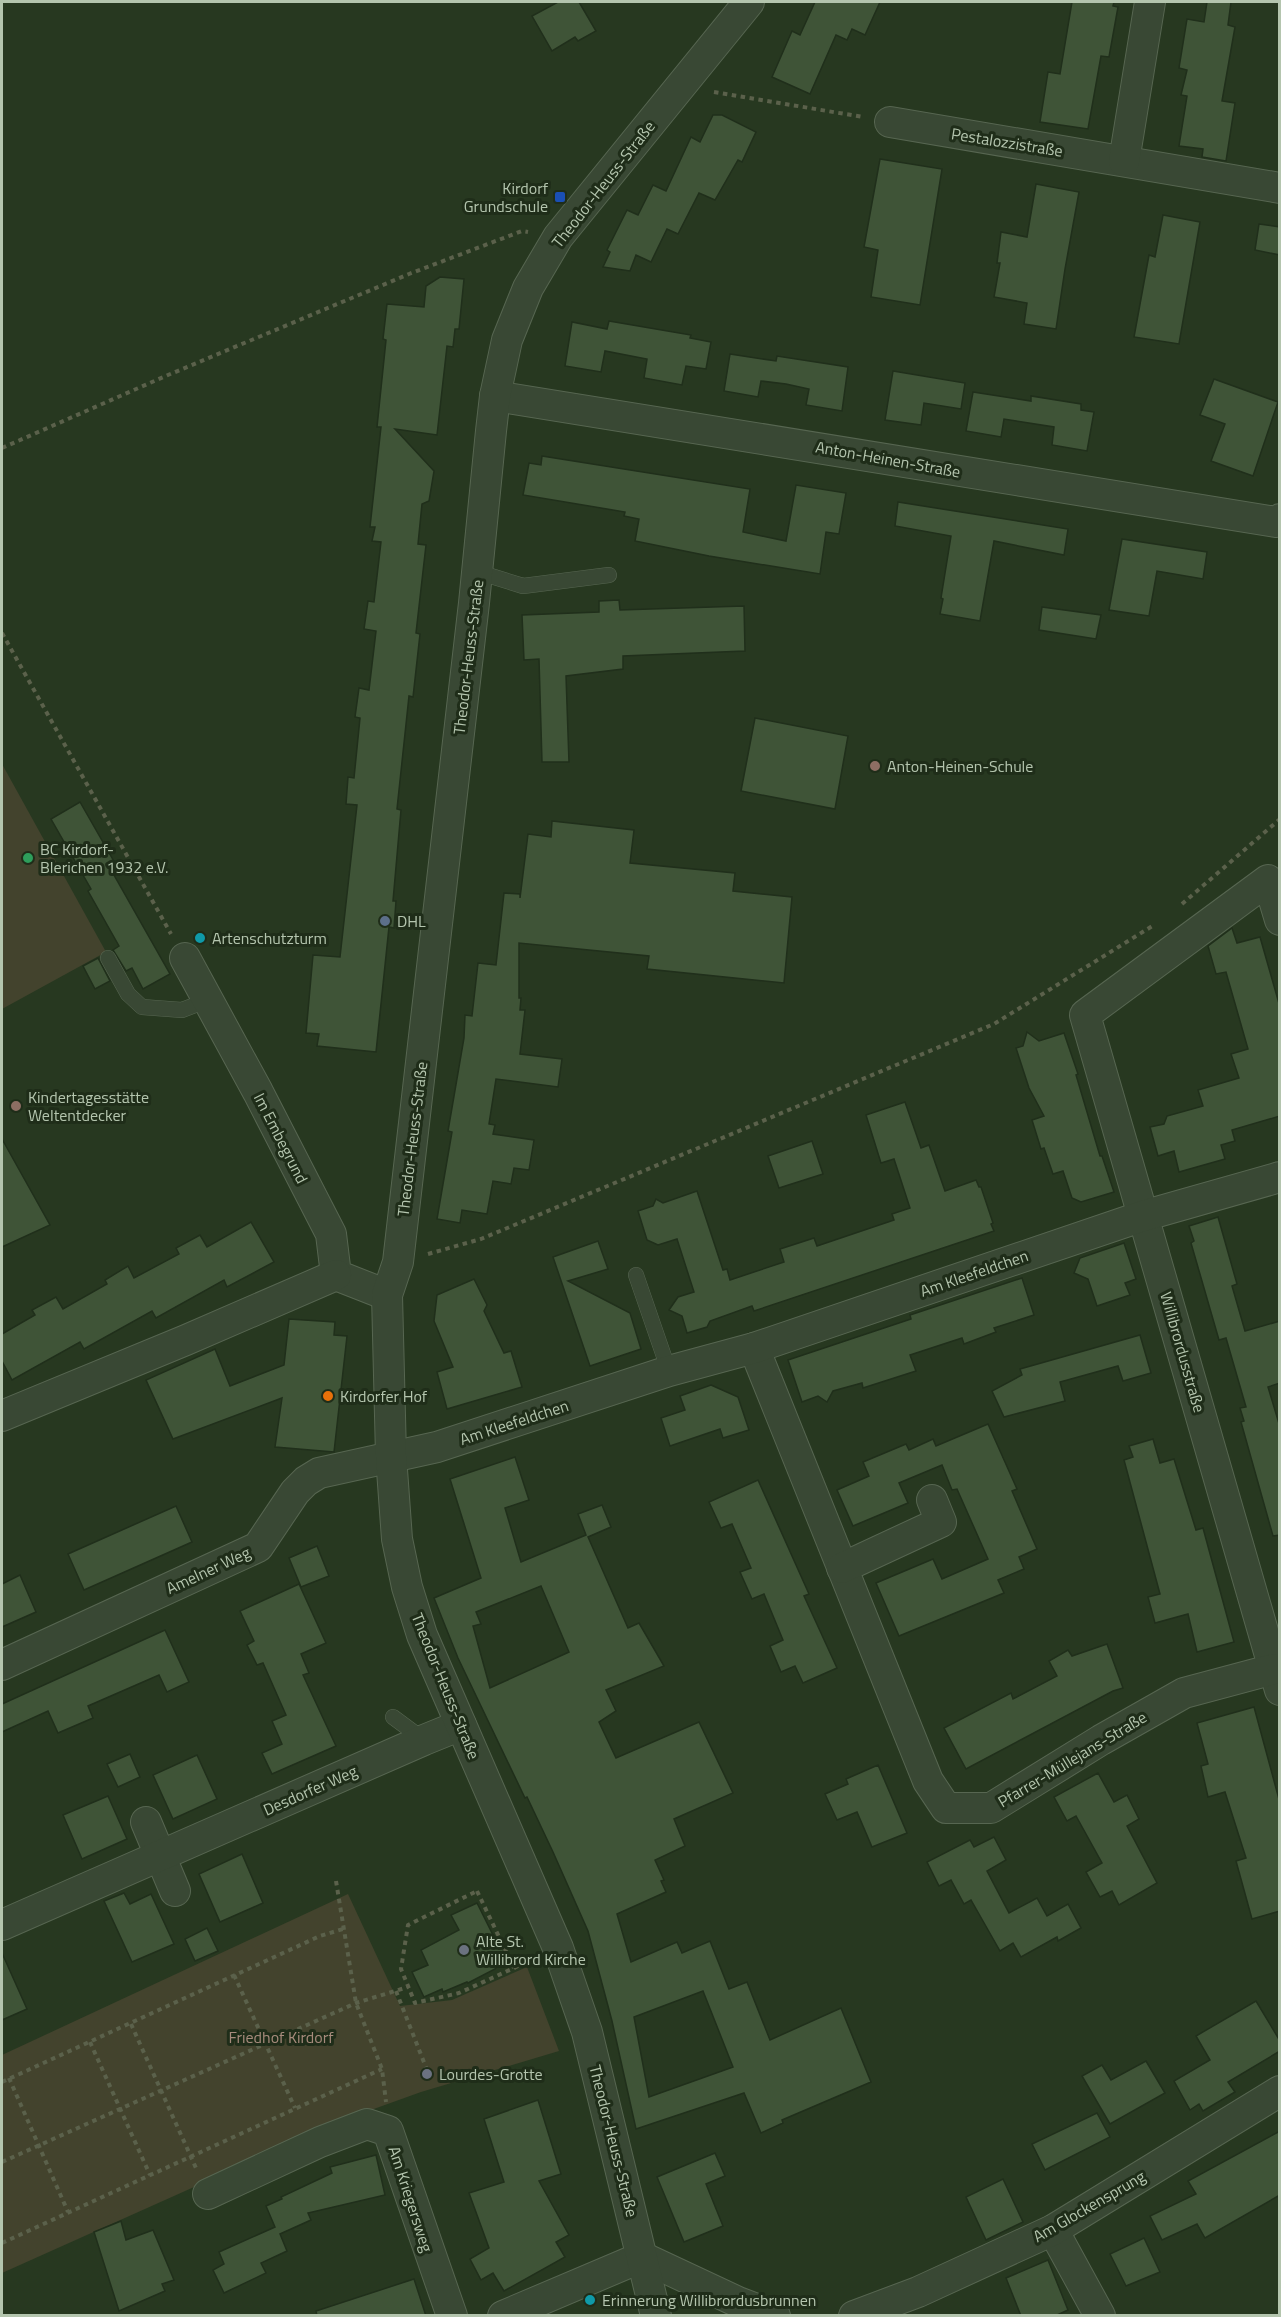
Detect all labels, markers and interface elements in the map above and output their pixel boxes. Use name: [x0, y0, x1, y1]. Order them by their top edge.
street label: Theodor-Heuss-Straße: [546, 115, 660, 253]
street label: Pestalozzistraße: [950, 121, 1064, 163]
place label: Kirdorf Grundschule: [464, 176, 549, 218]
marker: Kirdorf Grundschule: [553, 190, 567, 204]
street label: Anton-Heinen-Straße: [814, 434, 962, 484]
street label: Theodor-Heuss-Straße: [447, 578, 489, 736]
place label: Anton-Heinen-Schule: [887, 754, 1033, 778]
marker: Anton-Heinen-Schule: [868, 759, 882, 773]
place label: BC Kirdorf- Blerichen 1932 e.V.: [40, 837, 168, 879]
marker: BC Kirdorf- Blerichen 1932 e.V.: [21, 851, 35, 865]
place label: DHL: [397, 909, 426, 933]
marker: DHL: [378, 914, 392, 928]
place label: Artenschutzturm: [212, 926, 327, 950]
marker: Artenschutzturm: [193, 931, 207, 945]
street label: Theodor-Heuss-Straße: [391, 1060, 433, 1218]
place label: Kindertagesstätte Weltentdecker: [28, 1085, 149, 1127]
street label: Im Embegrund: [248, 1089, 314, 1187]
marker: Kindertagesstätte Weltentdecker: [9, 1099, 23, 1113]
street label: Am Kleefeldchen: [917, 1243, 1031, 1303]
street label: Willibrordusstraße: [1154, 1289, 1212, 1415]
place label: Kirdorfer Hof: [340, 1384, 428, 1408]
marker: Kirdorfer Hof: [321, 1389, 335, 1403]
street label: Am Kleefeldchen: [457, 1393, 571, 1451]
street label: Amelner Weg: [162, 1540, 254, 1600]
street label: Theodor-Heuss-Straße: [406, 1609, 486, 1763]
street label: Pfarrer-Müllejans-Straße: [993, 1705, 1151, 1813]
street label: Desdorfer Weg: [259, 1759, 361, 1821]
place label: Alte St. Willibrord Kirche: [476, 1929, 586, 1971]
marker: Alte St. Willibrord Kirche: [457, 1943, 471, 1957]
park label: Friedhof Kirdorf: [228, 2025, 334, 2049]
place label: Lourdes-Grotte: [439, 2062, 543, 2086]
street label: Theodor-Heuss-Straße: [584, 2063, 644, 2219]
marker: Lourdes-Grotte: [420, 2067, 434, 2081]
street label: Am Kriegersweg: [383, 2143, 439, 2255]
street label: Am Glockensprung: [1028, 2164, 1150, 2248]
place label: Erinnerung Willibrordusbrunnen: [602, 2288, 816, 2312]
marker: Erinnerung Willibrordusbrunnen: [583, 2293, 597, 2307]

